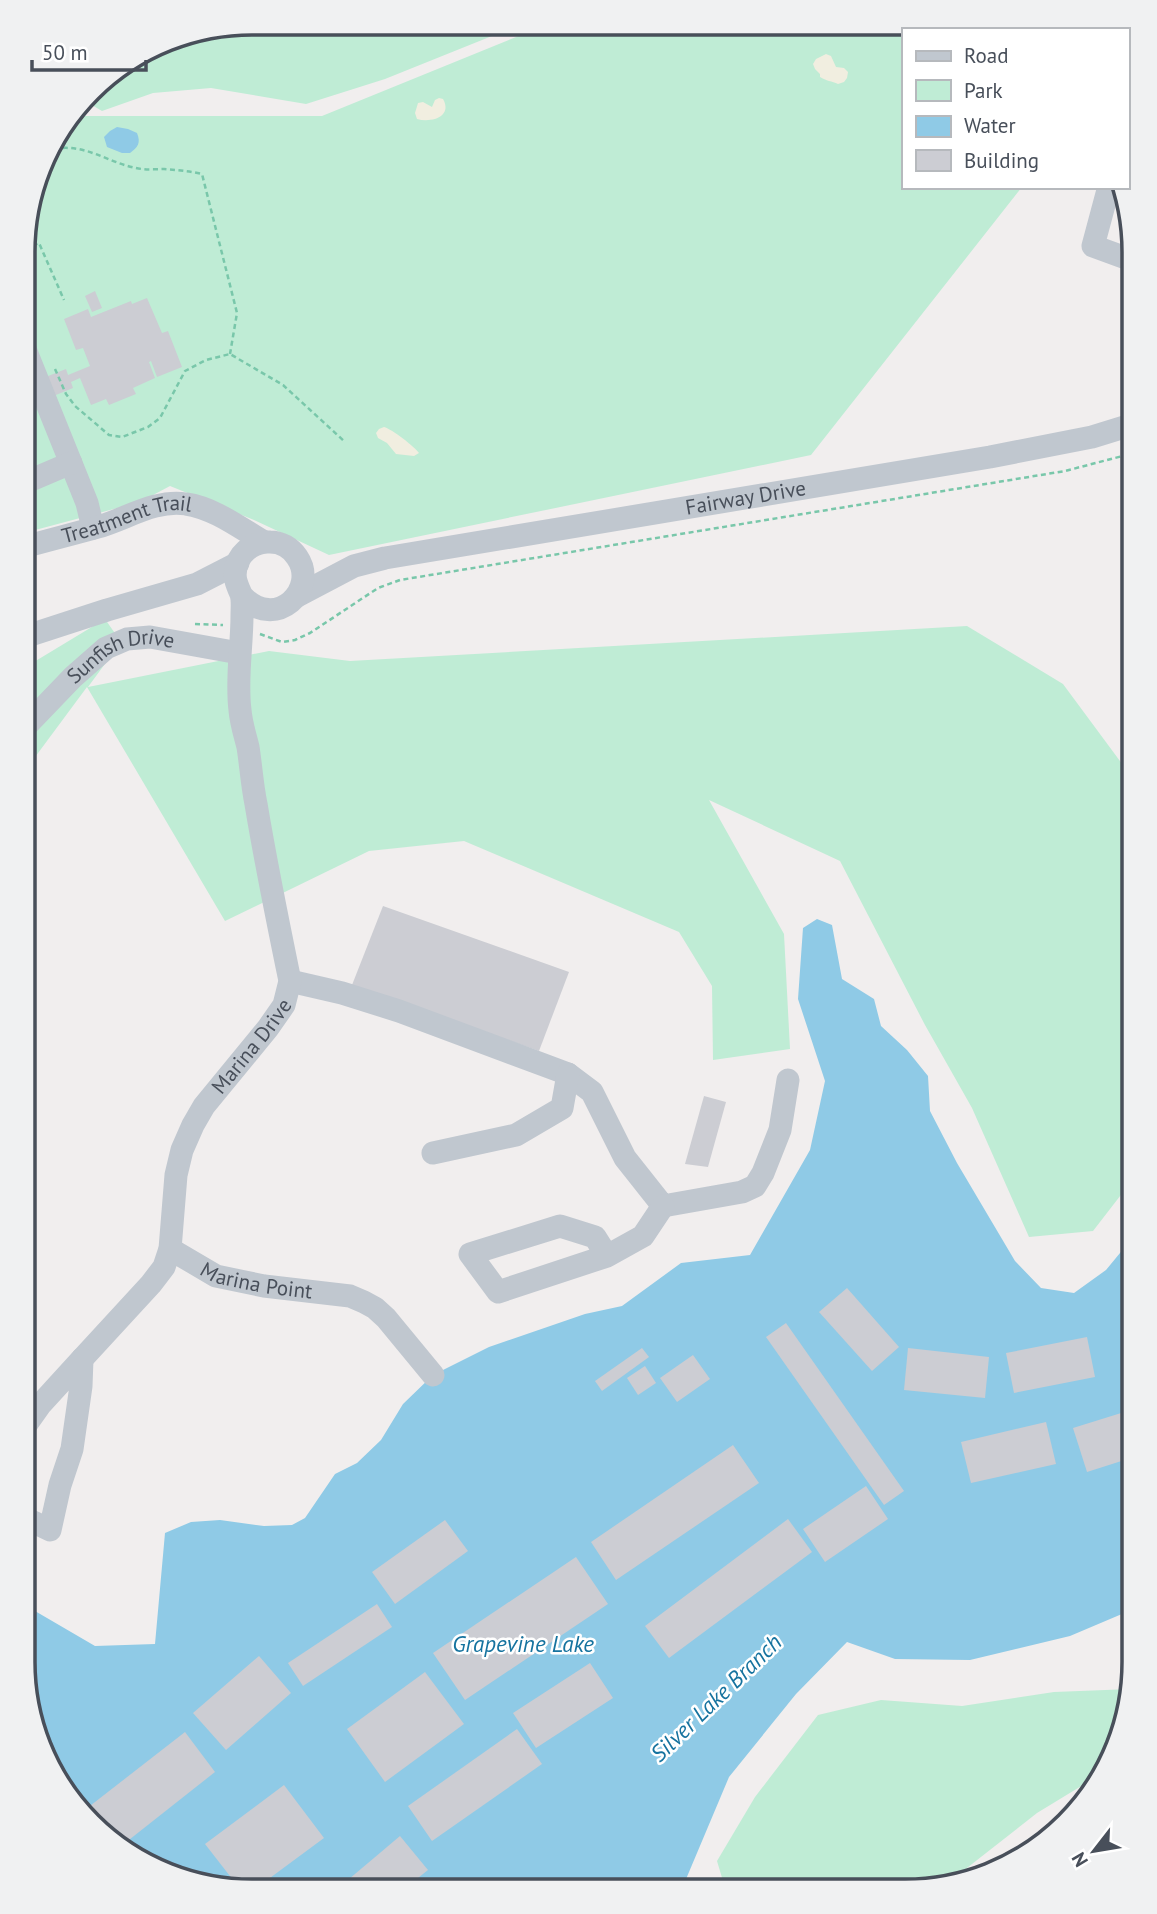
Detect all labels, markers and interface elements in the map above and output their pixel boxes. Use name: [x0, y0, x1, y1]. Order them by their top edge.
scale bar: [32, 28, 145, 72]
legend: [902, 28, 1129, 189]
text: 50 m: [42, 39, 88, 66]
text: Road: [964, 42, 1008, 69]
text: Park: [964, 77, 1003, 104]
text: Water: [964, 112, 1016, 139]
text: Building: [964, 147, 1039, 174]
street label: Fairway Drive: [683, 474, 808, 521]
street label: Treatment Trail: [59, 489, 194, 549]
street label: Sunfish Drive: [61, 623, 177, 689]
street label: Marina Drive: [205, 993, 297, 1099]
street label: Marina Point: [195, 1256, 314, 1305]
water label: Silver Lake Branch: [644, 1628, 787, 1768]
water label: Grapevine Lake: [452, 1629, 594, 1658]
north arrow: [1059, 1816, 1129, 1886]
text: N: [1066, 1848, 1093, 1871]

